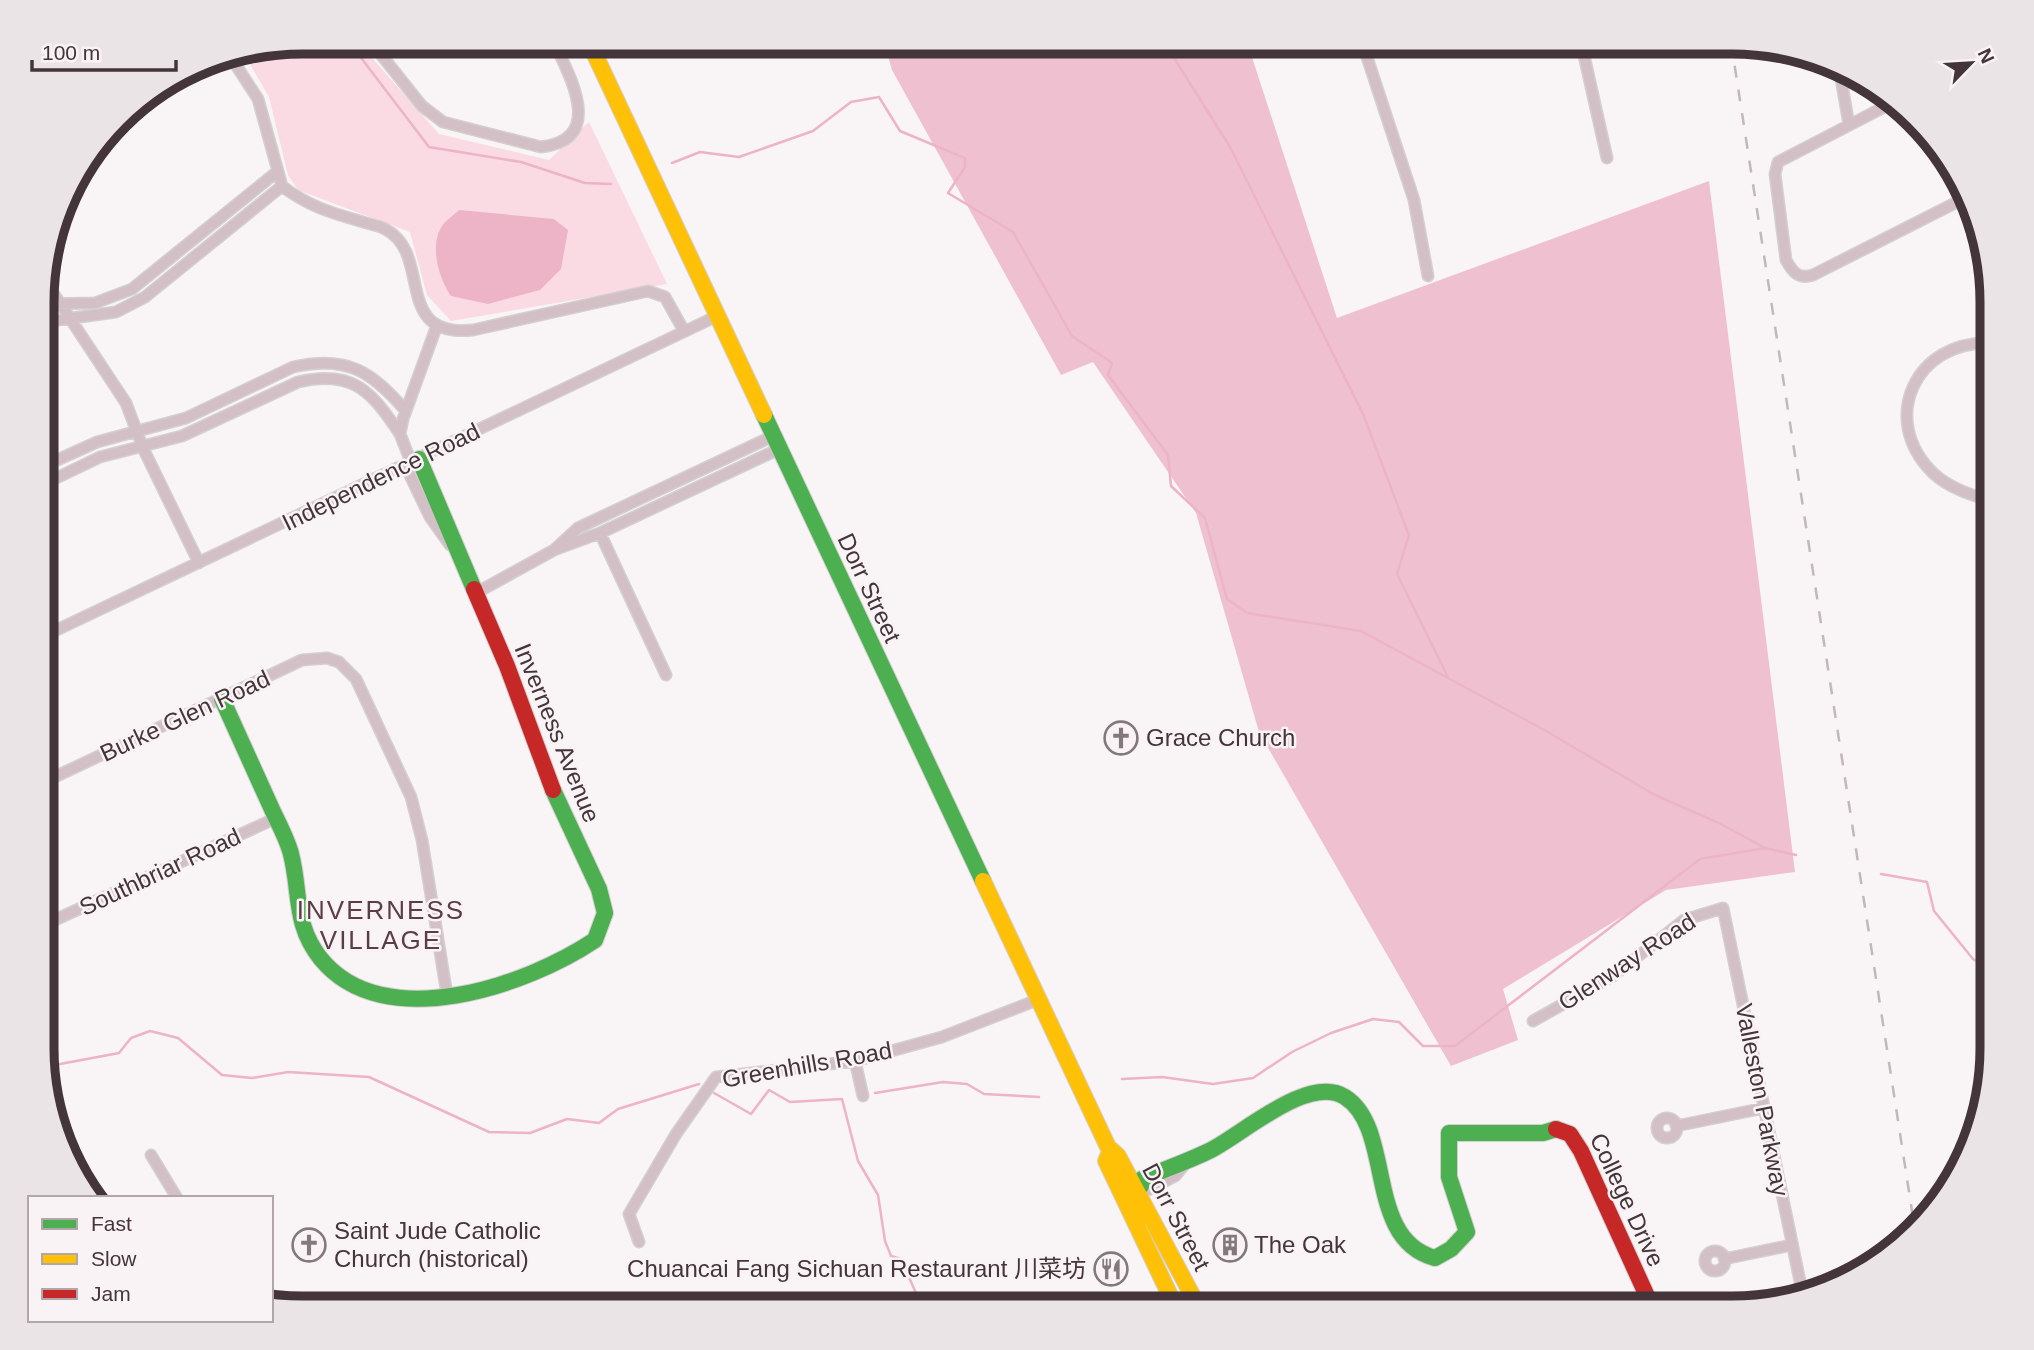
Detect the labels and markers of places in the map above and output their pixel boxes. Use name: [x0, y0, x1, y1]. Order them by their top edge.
church icon: Grace Church: [1102, 719, 1140, 757]
place label: Grace Church: [1146, 724, 1295, 751]
place label: Saint Jude Catholic Church (historical): [334, 1217, 541, 1272]
church icon: Saint Jude Catholic Church (historical): [290, 1226, 328, 1264]
building icon: The Oak: [1211, 1226, 1249, 1264]
place label: The Oak: [1254, 1231, 1347, 1258]
restaurant icon: Chuancai Fang Sichuan Restaurant 川菜坊: [1092, 1250, 1130, 1288]
place label: Chuancai Fang Sichuan Restaurant 川菜坊: [627, 1255, 1086, 1282]

